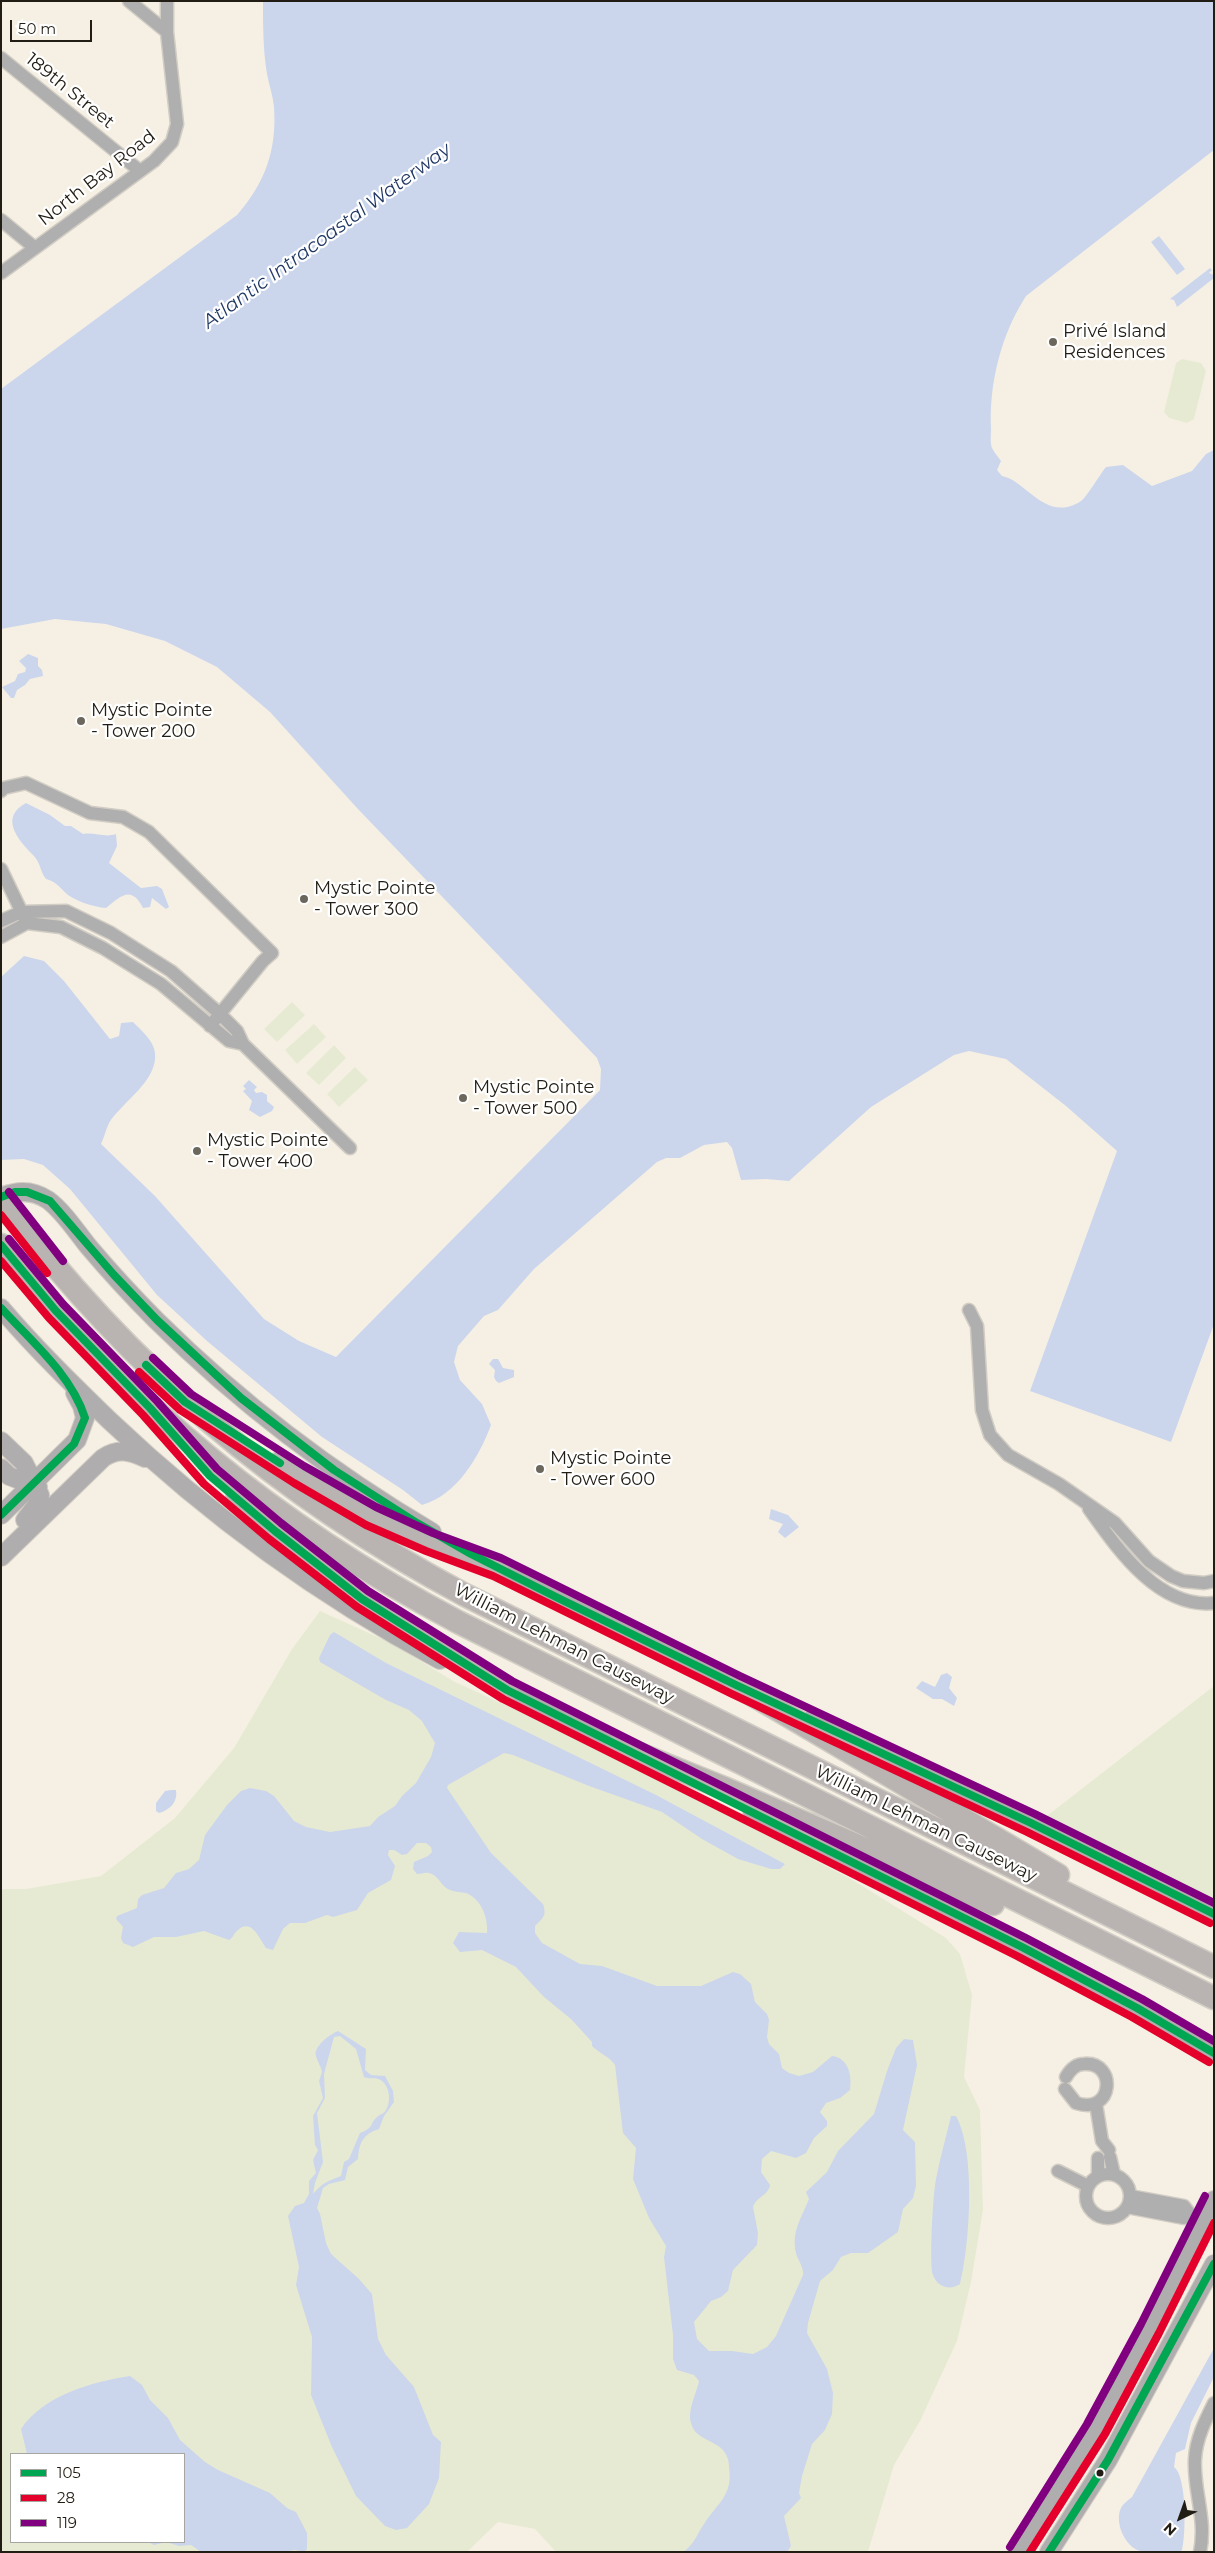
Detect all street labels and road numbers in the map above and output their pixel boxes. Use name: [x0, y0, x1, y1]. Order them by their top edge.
street label: 189th Street: [21, 49, 119, 133]
street label: North Bay Road: [34, 125, 160, 231]
street label: William Lehman Causeway: [450, 1579, 678, 1709]
street label: William Lehman Causeway: [812, 1761, 1040, 1887]

